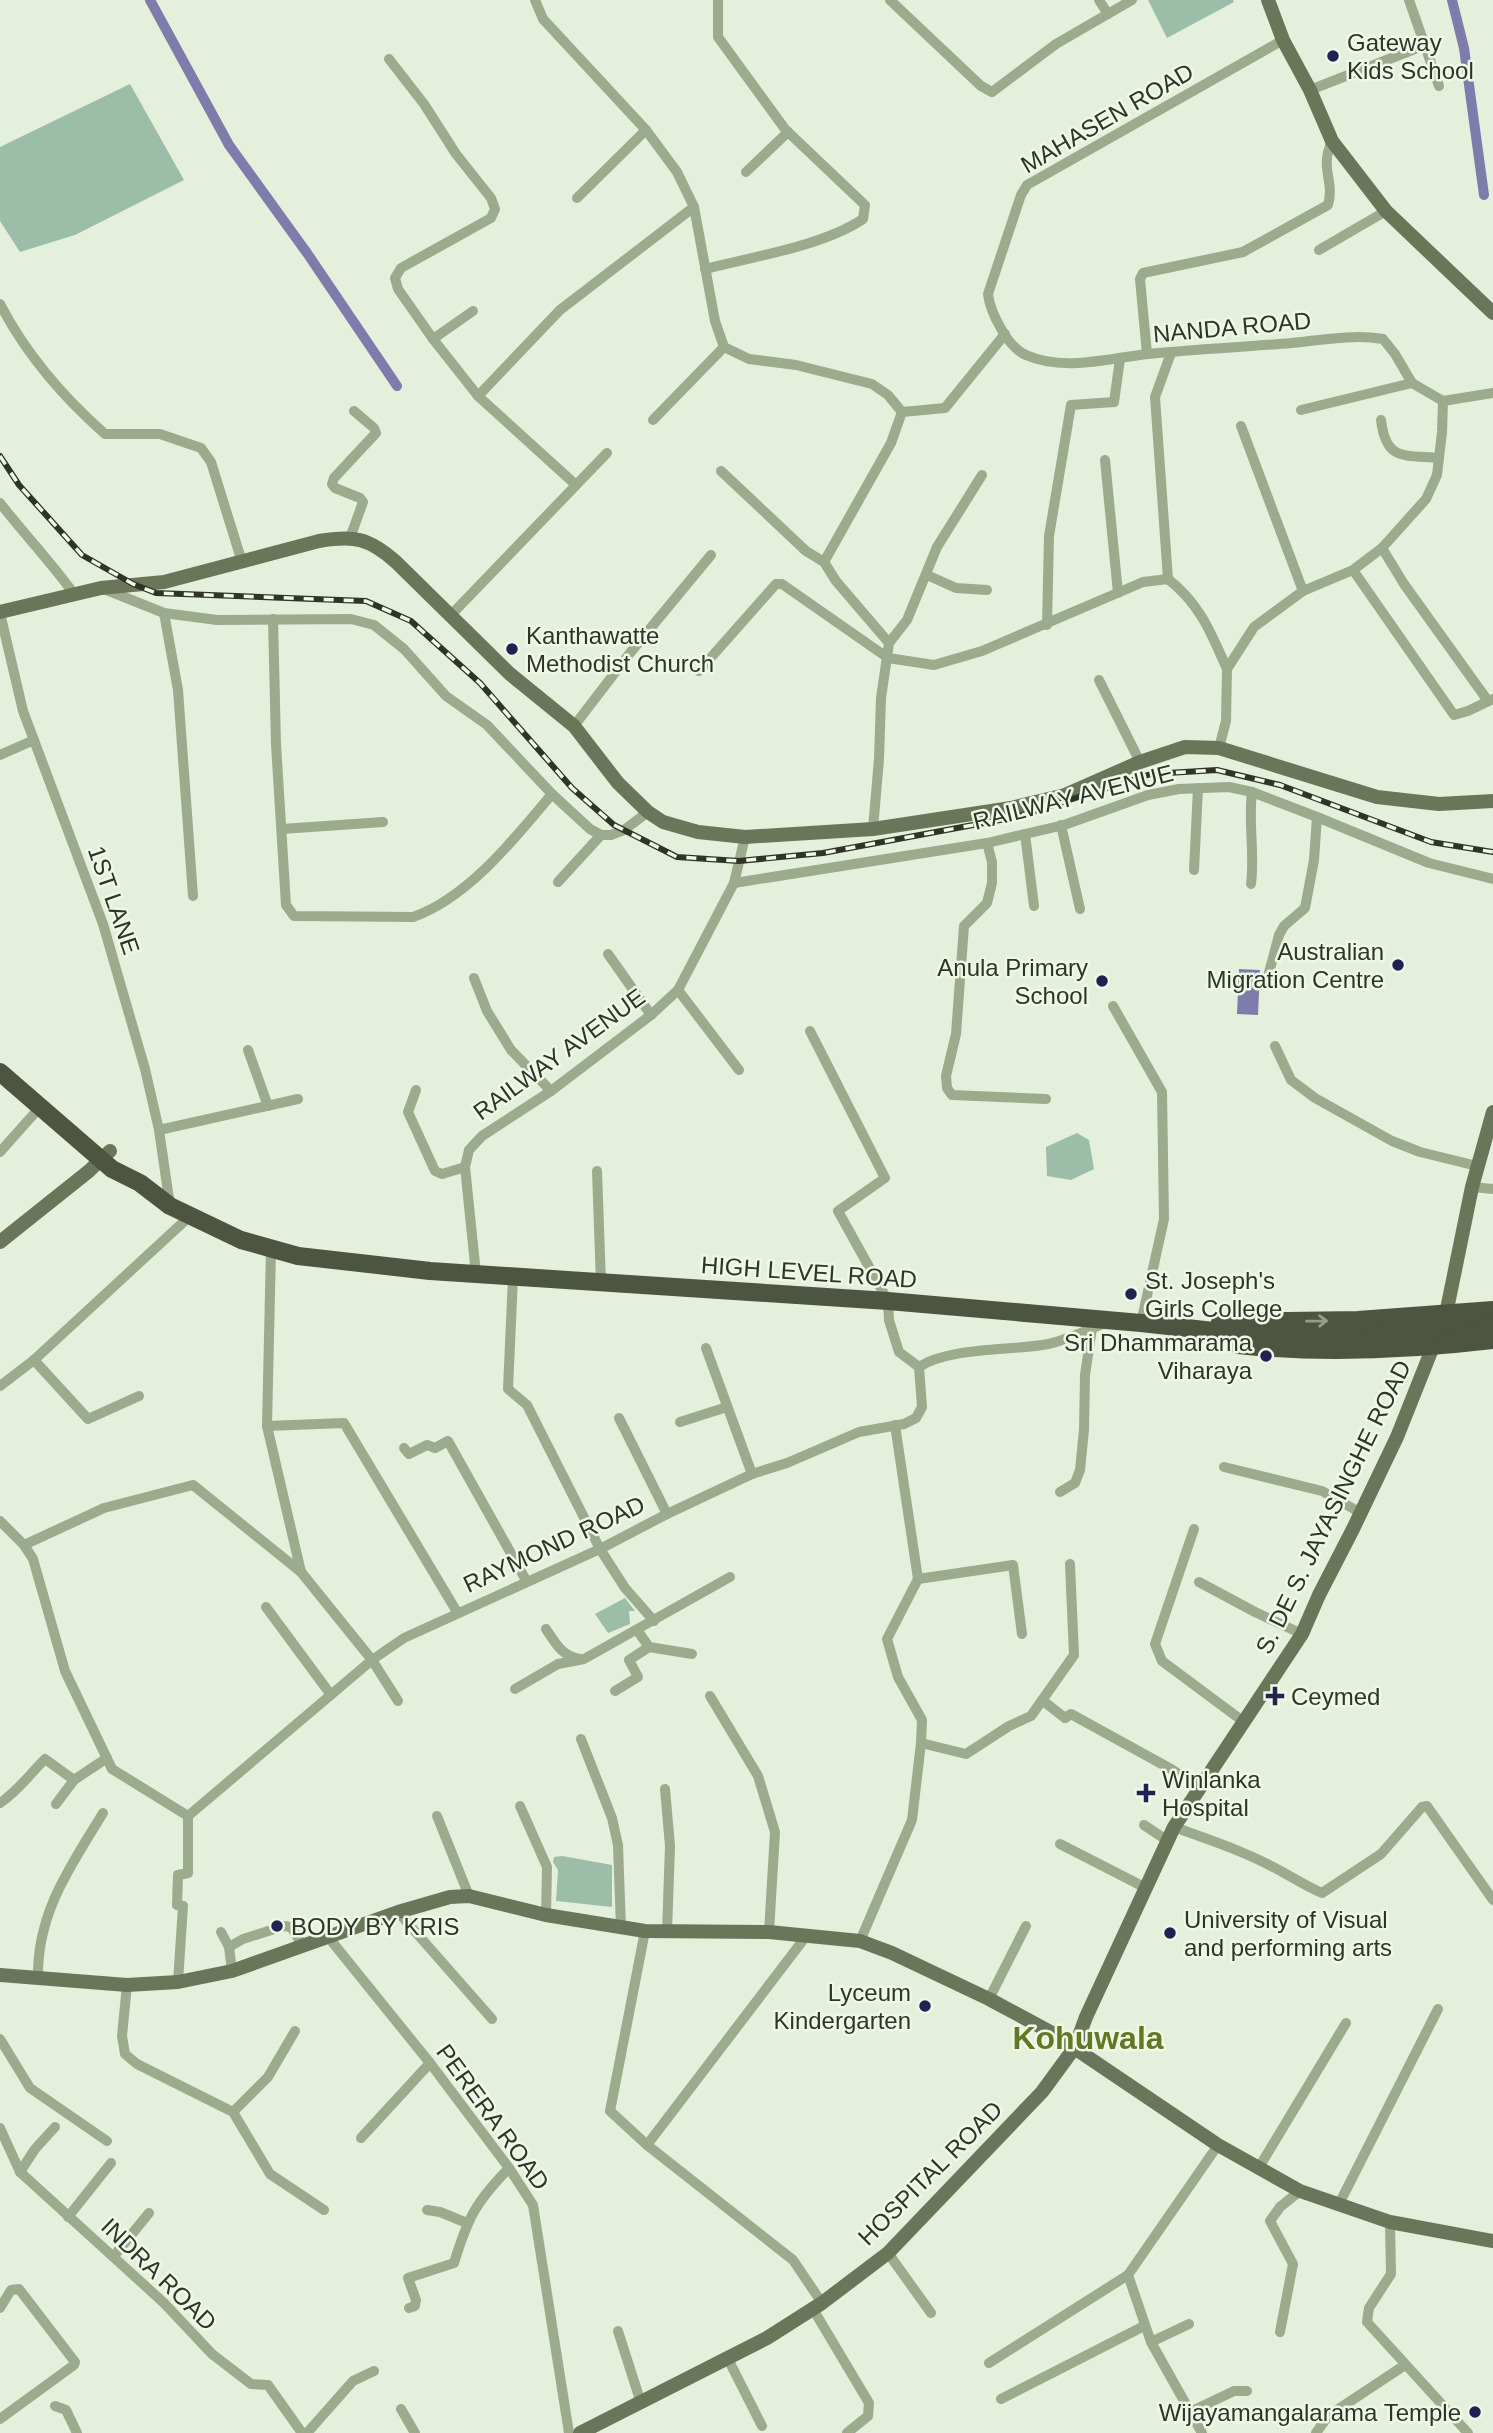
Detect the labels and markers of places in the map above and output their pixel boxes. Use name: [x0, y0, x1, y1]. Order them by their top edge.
place label: Gateway Kids School: [1347, 29, 1474, 84]
marker: Gateway Kids School: [1325, 48, 1341, 64]
place label: Kanthawatte Methodist Church: [526, 622, 714, 677]
marker: Kanthawatte Methodist Church: [504, 641, 520, 657]
place label: Australian Migration Centre: [1207, 938, 1384, 993]
place label: Anula Primary School: [937, 954, 1088, 1009]
marker: Australian Migration Centre: [1390, 957, 1406, 973]
marker: Anula Primary School: [1094, 973, 1110, 989]
place label: St. Joseph's Girls College: [1145, 1267, 1282, 1322]
marker: St. Joseph's Girls College: [1123, 1286, 1139, 1302]
place label: Sri Dhammarama Viharaya: [1064, 1329, 1253, 1384]
marker: Sri Dhammarama Viharaya: [1258, 1348, 1274, 1364]
place label: Ceymed: [1291, 1683, 1380, 1710]
marker: Ceymed: [1265, 1686, 1285, 1706]
place label: Winlanka Hospital: [1162, 1766, 1261, 1821]
marker: Winlanka Hospital: [1136, 1783, 1156, 1803]
place label: University of Visual and performing arts: [1184, 1906, 1392, 1961]
place label: BODY BY KRIS: [291, 1913, 460, 1940]
marker: BODY BY KRIS: [269, 1918, 285, 1934]
marker: University of Visual and performing arts: [1162, 1925, 1178, 1941]
place label: Lyceum Kindergarten: [774, 1979, 911, 2034]
marker: Lyceum Kindergarten: [917, 1998, 933, 2014]
place label: Wijayamangalarama Temple: [1159, 2399, 1461, 2426]
marker: Wijayamangalarama Temple: [1467, 2404, 1483, 2420]

